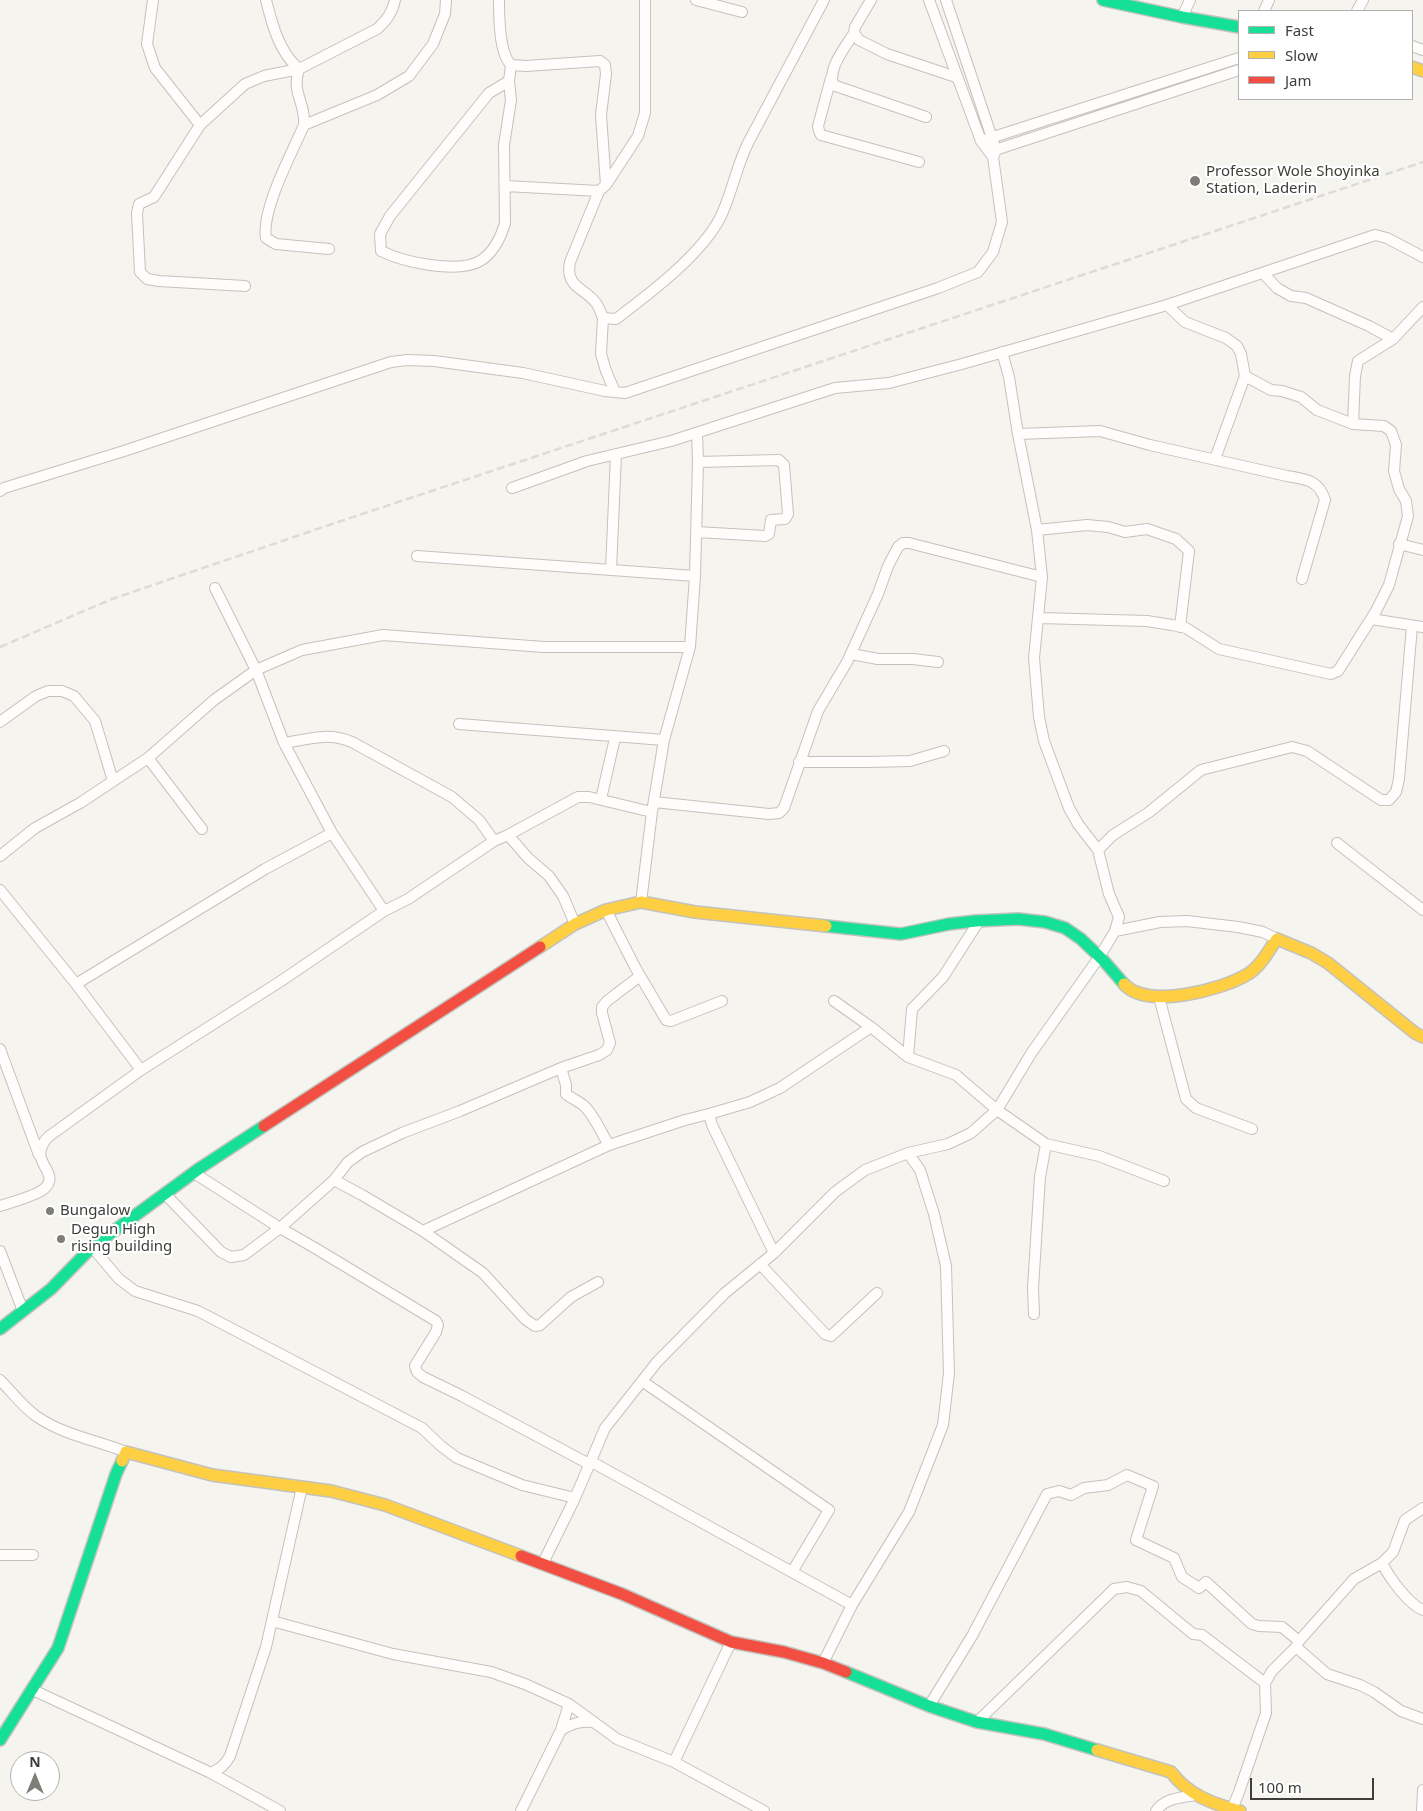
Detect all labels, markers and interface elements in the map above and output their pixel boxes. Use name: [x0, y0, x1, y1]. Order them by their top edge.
legend: [1238, 10, 1413, 100]
text: Fast: [1285, 20, 1314, 40]
text: Slow: [1285, 45, 1318, 65]
text: Jam: [1285, 70, 1312, 90]
place label: Professor Wole Shoyinka Station, Laderin: [1206, 163, 1380, 198]
marker: Professor Wole Shoyinka Station, Laderin: [1188, 174, 1202, 188]
place label: Bungalow: [60, 1202, 130, 1220]
marker: Bungalow: [44, 1205, 56, 1217]
place label: Degun High rising building: [71, 1221, 172, 1256]
marker: Degun High rising building: [55, 1233, 67, 1245]
north arrow: [10, 1751, 60, 1801]
text: N: [29, 1752, 41, 1771]
scale bar: [1253, 1768, 1377, 1800]
text: 100 m: [1258, 1777, 1302, 1797]

